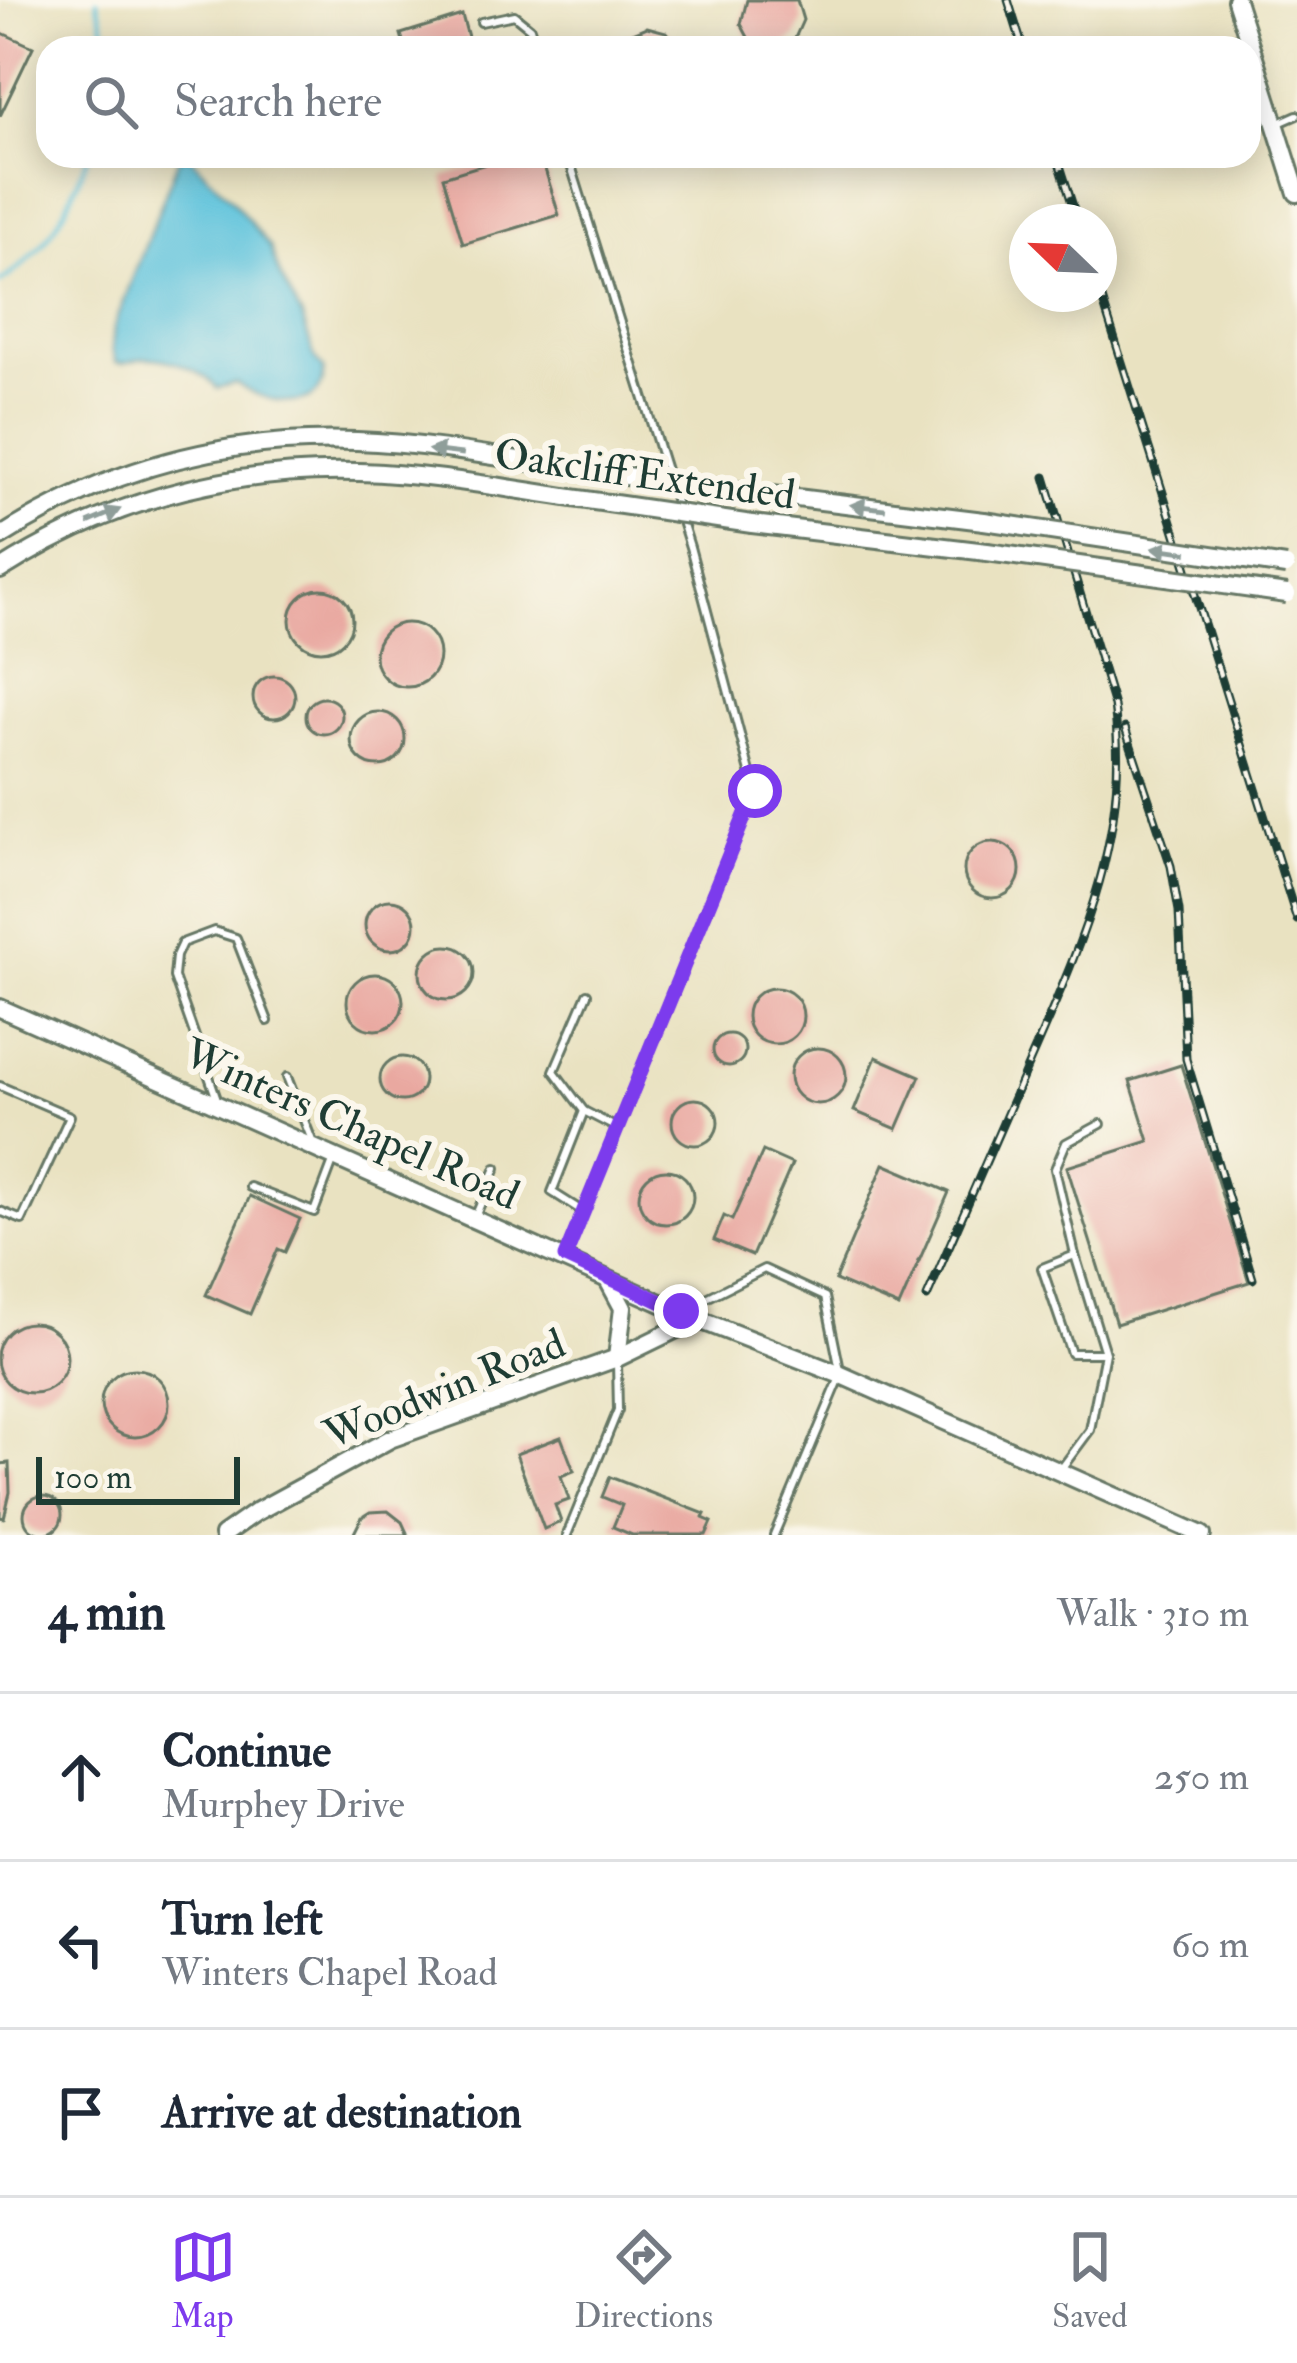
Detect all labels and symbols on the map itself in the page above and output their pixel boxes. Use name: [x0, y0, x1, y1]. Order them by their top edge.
north arrow: [1009, 204, 1117, 312]
street label: Oakcliff Extended: [491, 428, 799, 522]
one-way arrow: [426, 442, 464, 461]
one-way arrow: [848, 497, 886, 516]
one-way arrow: [86, 506, 122, 525]
one-way arrow: [1151, 540, 1188, 559]
route start: [728, 764, 782, 818]
street label: Winters Chapel Road: [175, 1027, 527, 1222]
route end: [654, 1284, 708, 1338]
street label: Woodwin Road: [316, 1318, 573, 1462]
scale bar: [36, 1451, 240, 1504]

